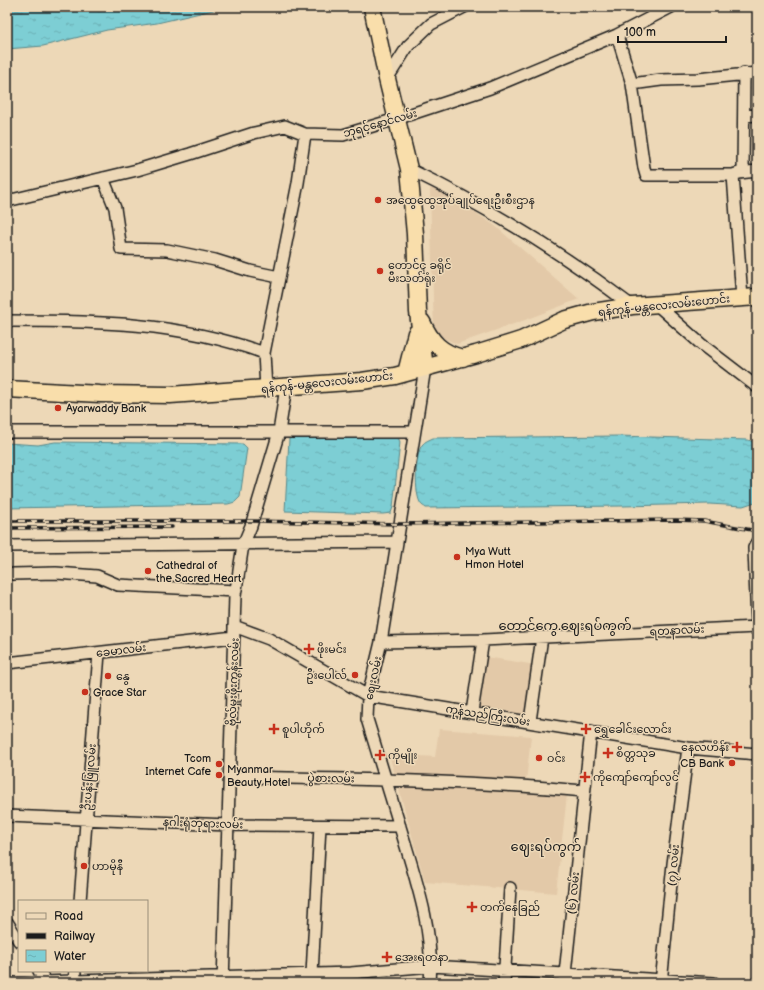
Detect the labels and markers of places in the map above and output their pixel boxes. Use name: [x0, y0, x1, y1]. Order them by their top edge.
place label: အထွေထွေအုပ်ချုပ်ရေးဦးစီးဌာန: [386, 193, 535, 209]
marker: အထွေထွေအုပ်ချုပ်ရေးဦးစီးဌာန: [373, 195, 383, 205]
place label: တောင်ငူ ခရိုင် မီးသတ်ရုံး: [388, 258, 452, 287]
marker: တောင်ငူ ခရိုင် မီးသတ်ရုံး: [375, 266, 385, 276]
place label: Ayarwaddy Bank: [66, 402, 147, 415]
marker: Ayarwaddy Bank: [53, 403, 63, 413]
place label: Mya Wutt Hmon Hotel: [465, 545, 524, 571]
marker: Mya Wutt Hmon Hotel: [452, 552, 462, 562]
place label: Cathedral of the Sacred Heart: [156, 559, 242, 585]
marker: Cathedral of the Sacred Heart: [143, 566, 153, 576]
place label: ဖိုးမင်း: [317, 642, 347, 658]
marker: ဖိုးမင်း: [304, 644, 314, 654]
place label: ဦးပေါလ်: [306, 668, 347, 684]
place label: နွေ: [116, 670, 130, 685]
marker: ဦးပေါလ်: [350, 670, 360, 680]
marker: နွေ: [103, 671, 113, 681]
place label: Grace Star: [93, 686, 147, 699]
marker: Grace Star: [80, 687, 90, 697]
place label: စူပါဟိုက်: [282, 722, 325, 738]
place label: ရွှေခေါင်းလောင်း: [594, 722, 672, 738]
marker: စူပါဟိုက်: [269, 724, 279, 734]
marker: ရွှေခေါင်းလောင်း: [581, 724, 591, 734]
place label: နေလဟိန်း: [681, 740, 729, 756]
marker: နေလဟိန်း: [732, 742, 742, 752]
place label: စိတ္တသုခ: [616, 746, 656, 762]
place label: ကိုမျိုး: [388, 748, 417, 764]
marker: စိတ္တသုခ: [603, 748, 613, 758]
marker: ကိုမျိုး: [375, 750, 385, 760]
place label: ဝင်း: [547, 751, 566, 765]
place label: Tcom Internet Cafe: [145, 752, 211, 778]
marker: ဝင်း: [534, 753, 544, 763]
place label: CB Bank: [680, 757, 725, 770]
marker: CB Bank: [727, 758, 737, 768]
marker: Tcom Internet Cafe: [214, 759, 224, 769]
place label: Myanmar Beauty Hotel: [227, 763, 290, 789]
marker: Myanmar Beauty Hotel: [214, 770, 224, 780]
place label: ကိုကျော်ကျော်လွင်: [593, 770, 679, 786]
marker: ကိုကျော်ကျော်လွင်: [580, 772, 590, 782]
place label: ဟာမိုနီ: [92, 859, 123, 875]
marker: ဟာမိုနီ: [79, 861, 89, 871]
place label: တက်နေခြည်: [480, 900, 540, 916]
marker: တက်နေခြည်: [467, 902, 477, 912]
place label: အေးရတနာ: [395, 951, 449, 966]
marker: အေးရတနာ: [382, 952, 392, 962]

